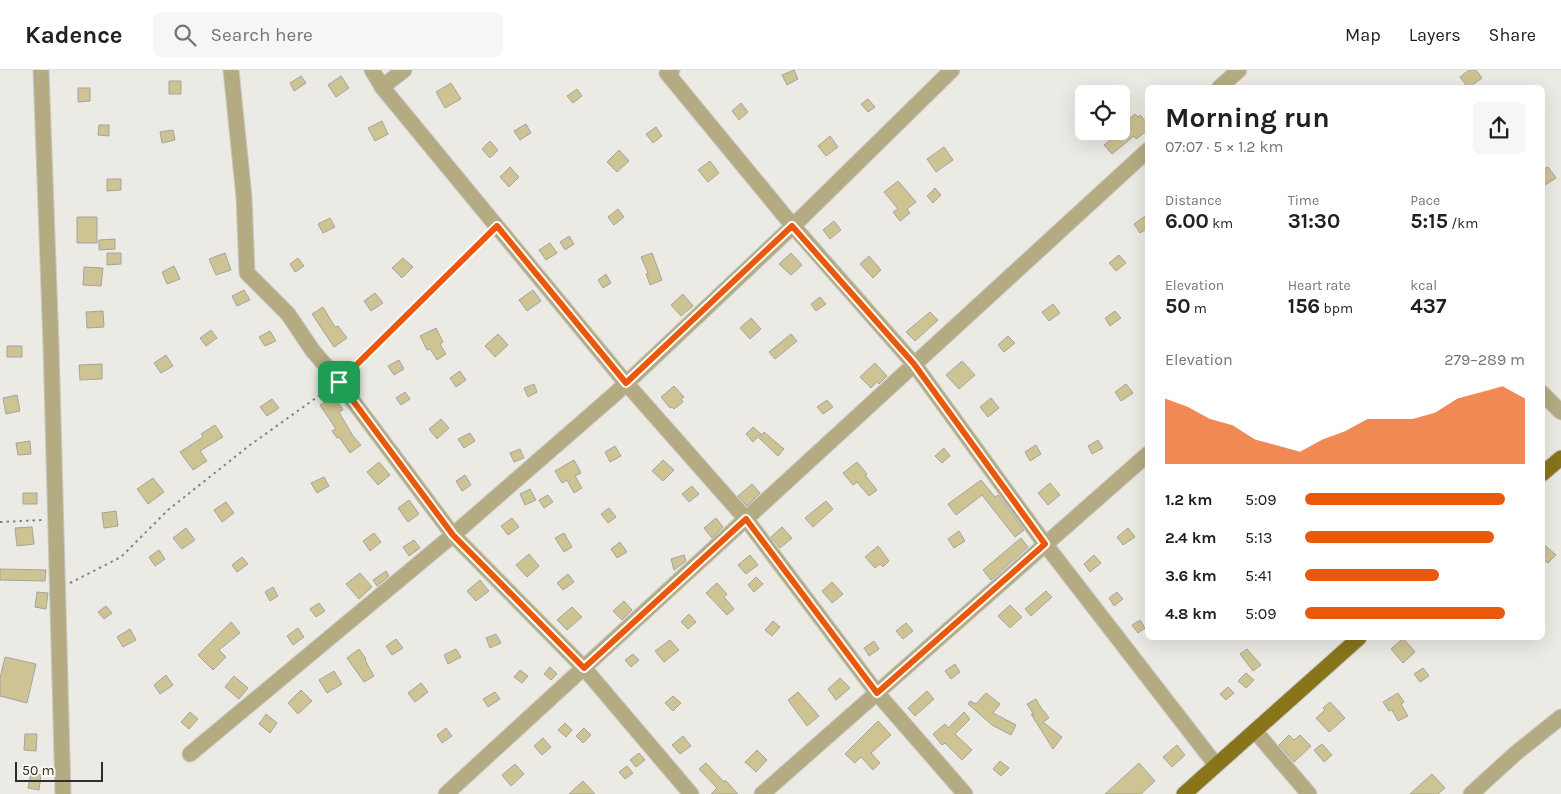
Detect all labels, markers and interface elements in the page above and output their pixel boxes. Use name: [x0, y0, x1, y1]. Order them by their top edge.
search box: [153, 12, 503, 57]
text: Kadence: [25, 21, 123, 49]
icon: search: [171, 21, 199, 49]
text: Search here: [211, 24, 313, 46]
text: Map: [1345, 24, 1381, 46]
text: Layers: [1409, 24, 1461, 46]
text: Share: [1489, 24, 1536, 46]
map controls: [1075, 85, 1130, 140]
button: locate: [1075, 85, 1130, 140]
text: Morning run: [1165, 101, 1330, 134]
button: share: [1473, 102, 1525, 154]
text: 07:07 · 5 × 1.2 km: [1165, 137, 1283, 156]
text: Distance: [1165, 192, 1222, 209]
text: Time: [1288, 192, 1319, 209]
text: Pace: [1410, 192, 1440, 209]
text: 6.00: [1165, 209, 1209, 233]
text: 31:30: [1288, 209, 1340, 233]
text: 5:15: [1410, 209, 1448, 233]
text: km: [1209, 215, 1233, 232]
text: /km: [1448, 215, 1478, 232]
text: Elevation: [1165, 277, 1224, 294]
text: Heart rate: [1288, 277, 1351, 294]
text: kcal: [1410, 277, 1437, 294]
text: 50: [1165, 294, 1191, 318]
text: 156: [1288, 294, 1320, 318]
text: 437: [1410, 294, 1446, 318]
text: m: [1191, 300, 1207, 317]
text: bpm: [1320, 300, 1353, 317]
text: Elevation: [1165, 350, 1233, 369]
text: 279–289 m: [1444, 350, 1525, 369]
pin: [318, 361, 360, 403]
icon: arrive: [325, 368, 353, 396]
text: 1.2 km: [1165, 490, 1213, 509]
text: 5:09: [1245, 490, 1277, 509]
text: 2.4 km: [1165, 528, 1216, 547]
text: 5:13: [1245, 528, 1272, 547]
text: 3.6 km: [1165, 566, 1217, 585]
text: 5:41: [1245, 566, 1272, 585]
text: 4.8 km: [1165, 604, 1217, 623]
text: 5:09: [1245, 604, 1277, 623]
scale bar: [15, 759, 102, 782]
text: 50 m: [22, 762, 55, 779]

